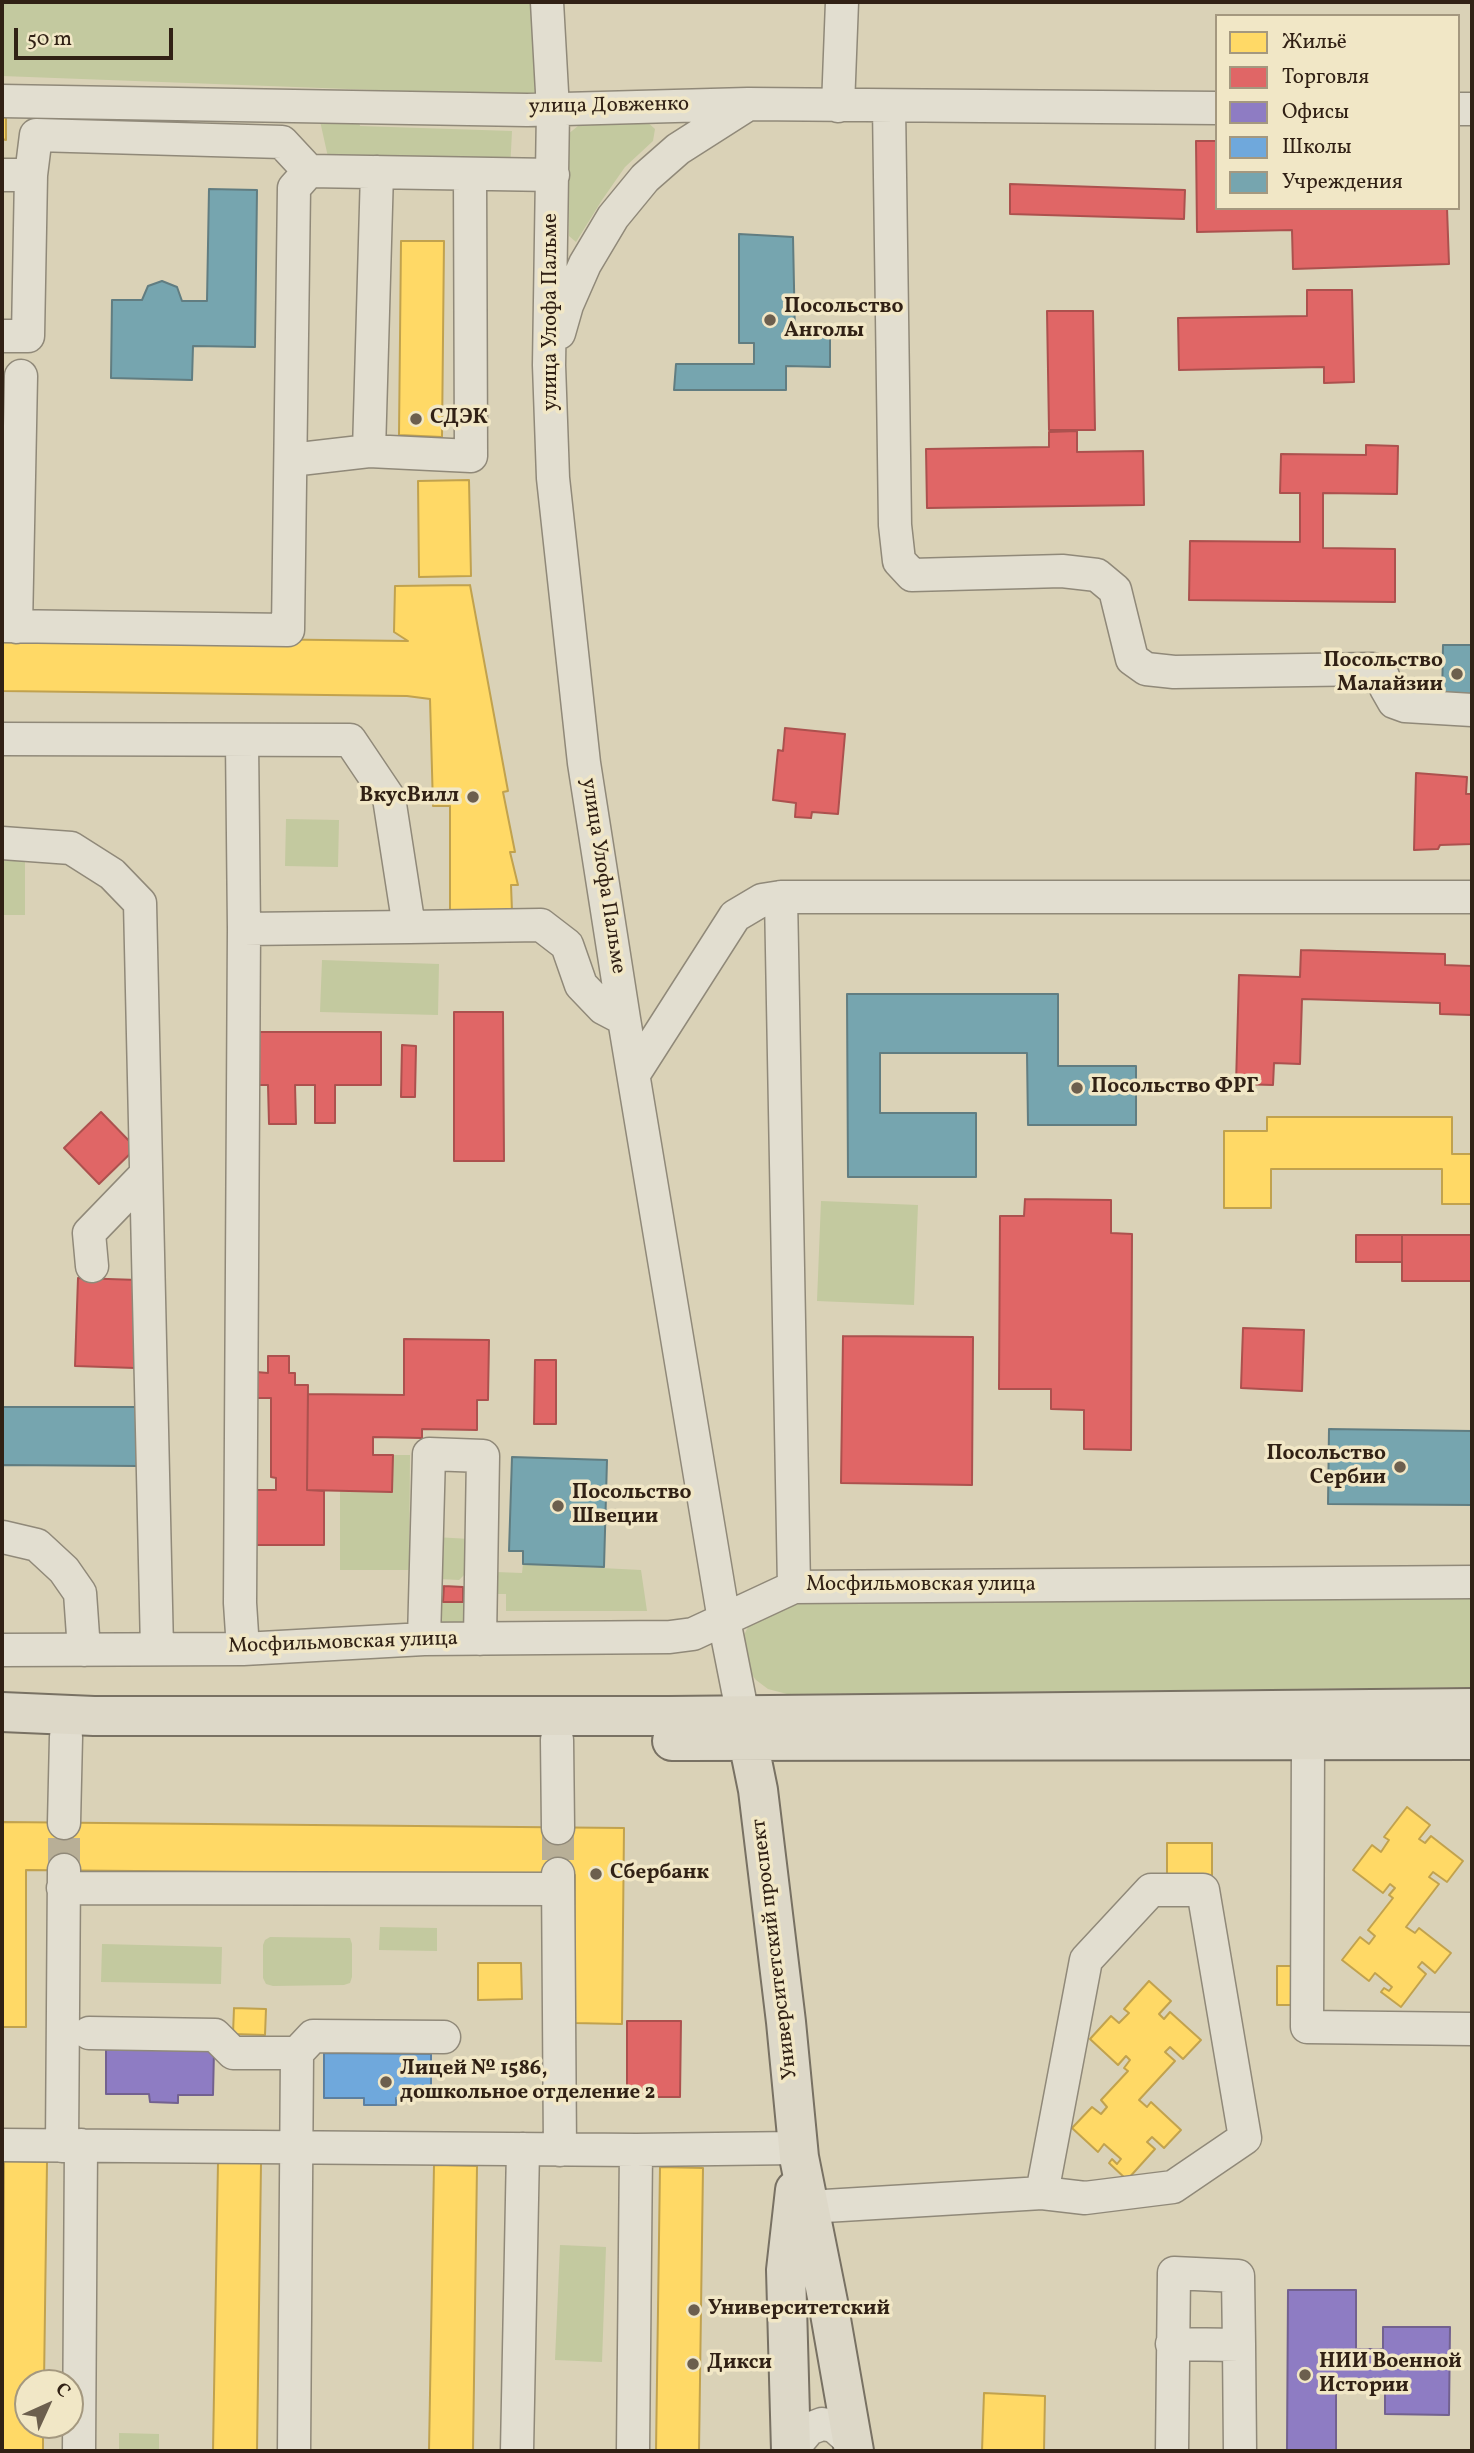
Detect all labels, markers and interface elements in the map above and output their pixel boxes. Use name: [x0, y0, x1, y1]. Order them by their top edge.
scale bar: [18, 14, 177, 58]
legend: [1215, 14, 1460, 210]
text: 50 m: [27, 25, 72, 54]
text: Жильё: [1282, 28, 1347, 57]
text: Торговля: [1282, 63, 1369, 92]
street label: улица Довженко: [529, 93, 689, 121]
text: Офисы: [1282, 98, 1349, 127]
text: Школы: [1282, 133, 1352, 162]
text: Учреждения: [1282, 168, 1403, 197]
street label: улица Улофа Пальме: [539, 213, 565, 411]
place label: Посольство Анголы: [784, 295, 904, 345]
marker: Посольство Анголы: [762, 312, 778, 328]
place label: СДЭК: [430, 406, 488, 432]
marker: СДЭК: [408, 411, 424, 427]
place label: Посольство Малайзии: [1323, 649, 1443, 699]
marker: Посольство Малайзии: [1449, 666, 1465, 682]
street label: улица Улофа Пальме: [574, 776, 630, 976]
place label: ВкусВилл: [359, 784, 459, 810]
marker: ВкусВилл: [465, 789, 481, 805]
place label: Посольство ФРГ: [1091, 1075, 1259, 1101]
marker: Посольство ФРГ: [1069, 1080, 1085, 1096]
place label: Посольство Сербии: [1266, 1442, 1386, 1492]
marker: Посольство Сербии: [1392, 1459, 1408, 1475]
place label: Посольство Швеции: [572, 1481, 692, 1531]
marker: Посольство Швеции: [550, 1498, 566, 1514]
street label: Мосфильмовская улица: [806, 1573, 1036, 1599]
street label: Мосфильмовская улица: [228, 1627, 458, 1661]
street label: Университетский проспект: [748, 1817, 804, 2081]
place label: Сбербанк: [610, 1861, 709, 1887]
marker: Сбербанк: [588, 1866, 604, 1882]
place label: Лицей № 1586, дошкольное отделение 2: [400, 2057, 655, 2107]
marker: Лицей № 1586, дошкольное отделение 2: [378, 2074, 394, 2090]
place label: Университетский: [708, 2297, 890, 2323]
marker: Университетский: [686, 2302, 702, 2318]
place label: НИИ Военной Истории: [1319, 2350, 1462, 2400]
place label: Дикси: [707, 2351, 772, 2377]
marker: Дикси: [685, 2356, 701, 2372]
marker: НИИ Военной Истории: [1297, 2367, 1313, 2383]
north arrow: [14, 2369, 84, 2439]
text: С: [49, 2377, 76, 2404]

